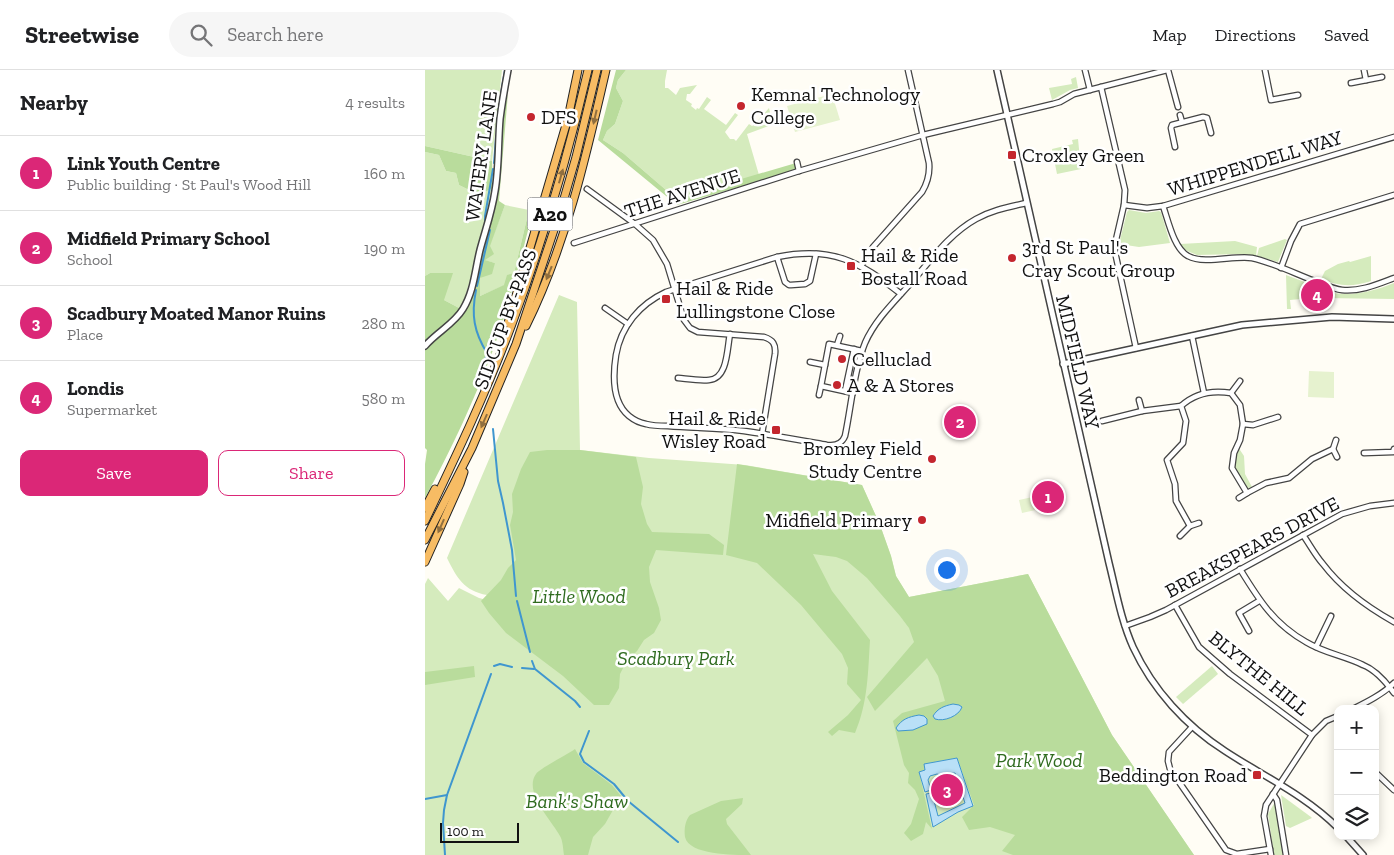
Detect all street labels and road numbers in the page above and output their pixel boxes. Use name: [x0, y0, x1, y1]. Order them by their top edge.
street label: WATERY LANE: [460, 89, 502, 223]
street label: WHIPPENDELL WAY: [1165, 125, 1346, 201]
street label: THE AVENUE: [621, 163, 743, 223]
road number: A20: [527, 198, 573, 230]
street label: SIDCUP BY-PASS: [468, 245, 542, 393]
street label: MIDFIELD WAY: [1051, 292, 1105, 432]
street label: BREAKSPEARS DRIVE: [1161, 491, 1343, 603]
street label: BLYTHE HILL: [1204, 625, 1314, 721]

